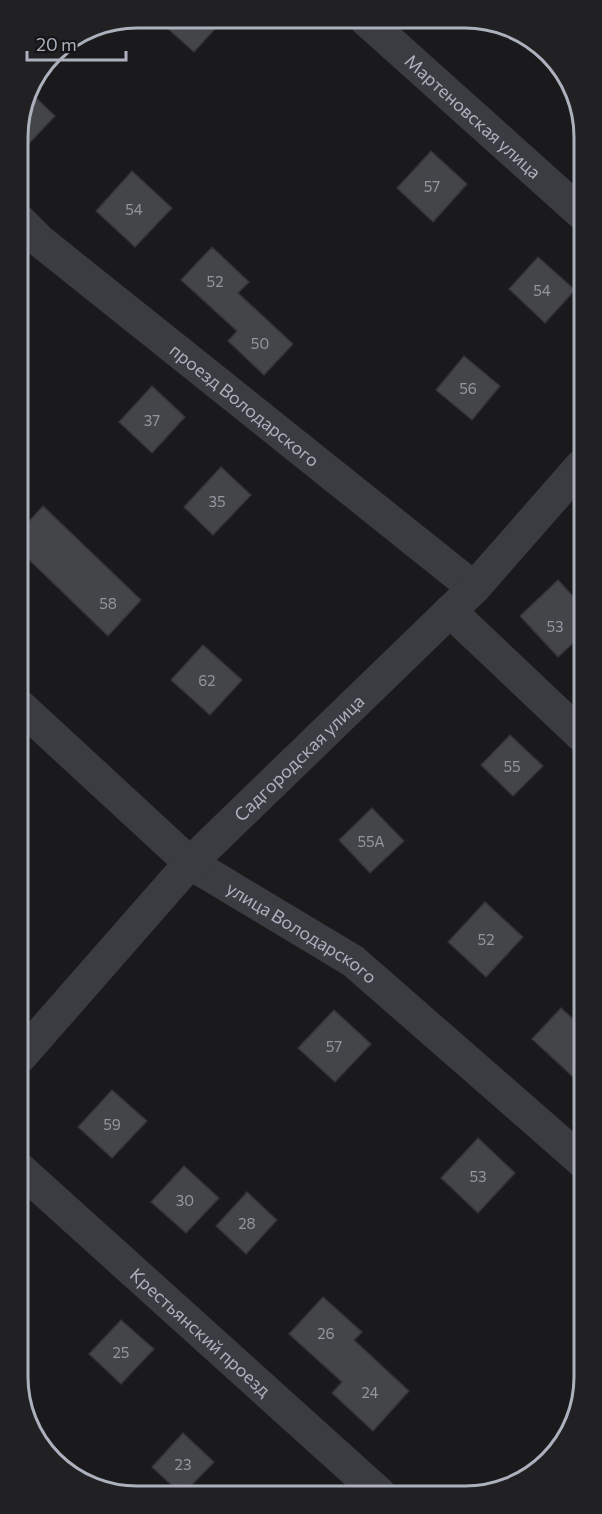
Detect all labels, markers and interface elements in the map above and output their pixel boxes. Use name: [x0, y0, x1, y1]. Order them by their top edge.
scale bar: [27, 24, 126, 62]
text: 20 m: [36, 33, 77, 55]
street label: Мартеновская улица: [401, 49, 546, 183]
house number: 57: [424, 177, 440, 195]
house number: 54: [125, 200, 143, 218]
house number: 52: [207, 272, 223, 290]
house number: 54: [533, 281, 551, 299]
house number: 50: [251, 334, 269, 352]
street label: проезд Володарского: [166, 338, 324, 471]
house number: 56: [459, 379, 477, 397]
house number: 37: [144, 411, 160, 429]
house number: 35: [208, 492, 226, 510]
house number: 58: [99, 594, 117, 612]
house number: 53: [546, 617, 564, 635]
house number: 62: [198, 671, 216, 689]
street label: Садгородская улица: [229, 690, 368, 826]
house number: 55: [503, 757, 521, 775]
house number: 55А: [357, 832, 385, 850]
street label: улица Володарского: [223, 877, 382, 988]
house number: 52: [478, 930, 494, 948]
house number: 57: [326, 1037, 342, 1055]
house number: 59: [103, 1115, 121, 1133]
house number: 53: [469, 1167, 487, 1185]
house number: 30: [176, 1191, 194, 1209]
house number: 28: [238, 1214, 256, 1232]
street label: Крестьянский проезд: [126, 1263, 276, 1401]
house number: 26: [317, 1324, 335, 1342]
house number: 25: [113, 1343, 129, 1361]
house number: 24: [361, 1383, 379, 1401]
house number: 23: [175, 1455, 191, 1473]

